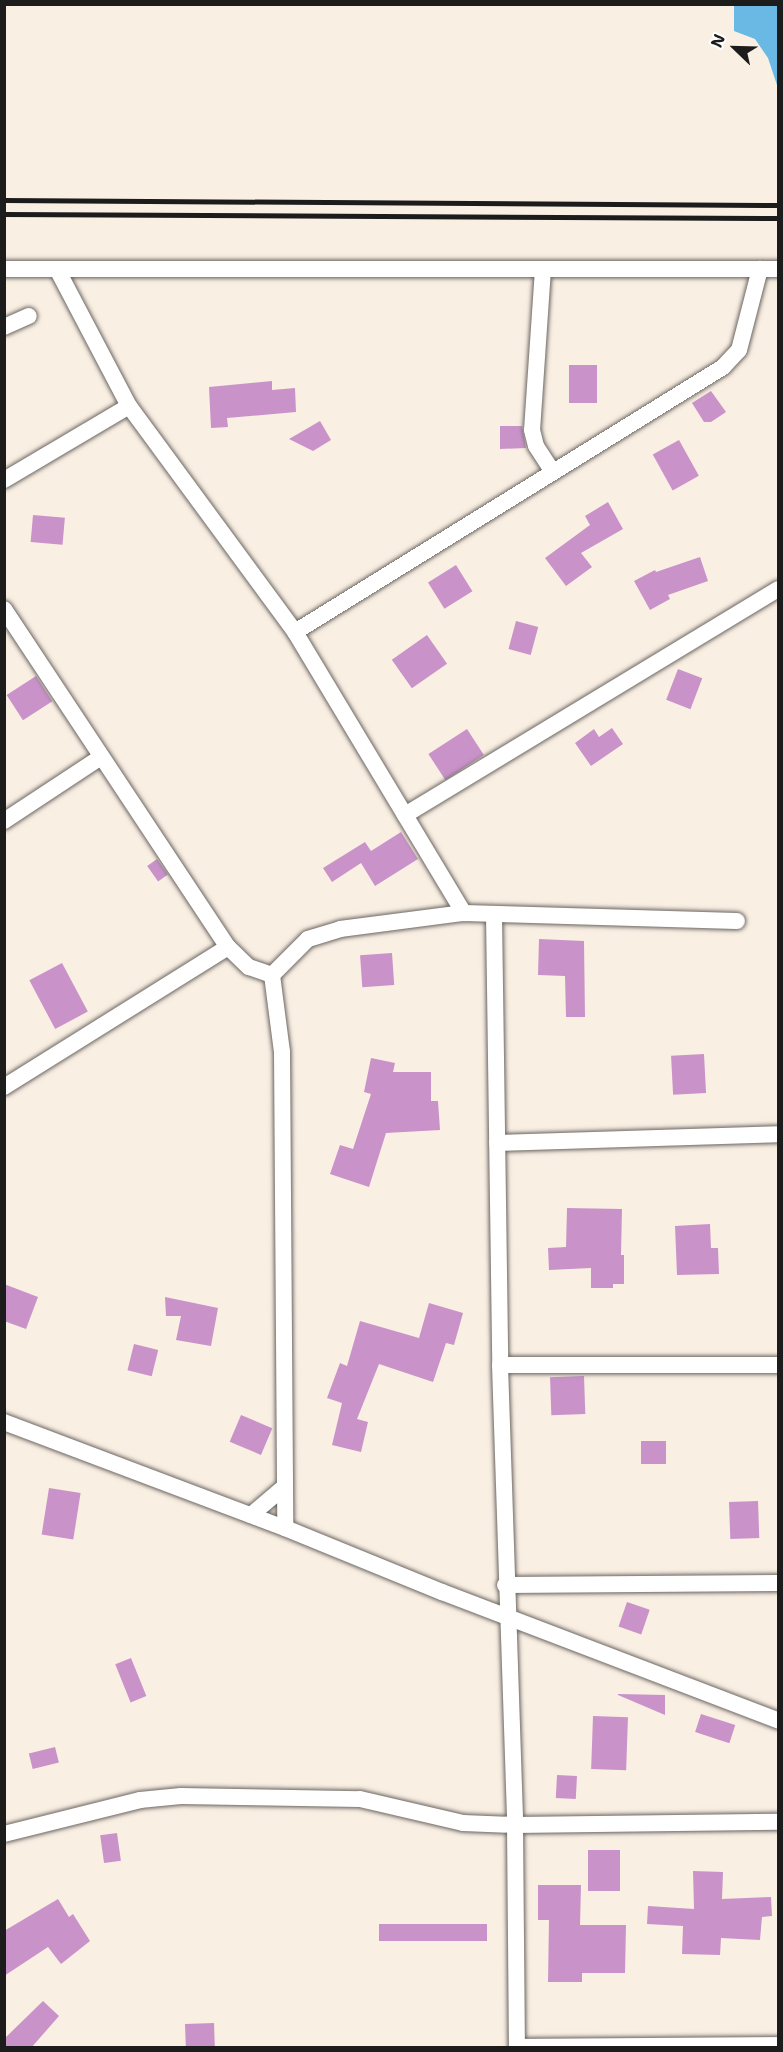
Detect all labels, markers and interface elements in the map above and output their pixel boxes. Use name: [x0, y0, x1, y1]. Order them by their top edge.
north arrow: [705, 18, 765, 78]
text: N: [706, 31, 730, 51]

